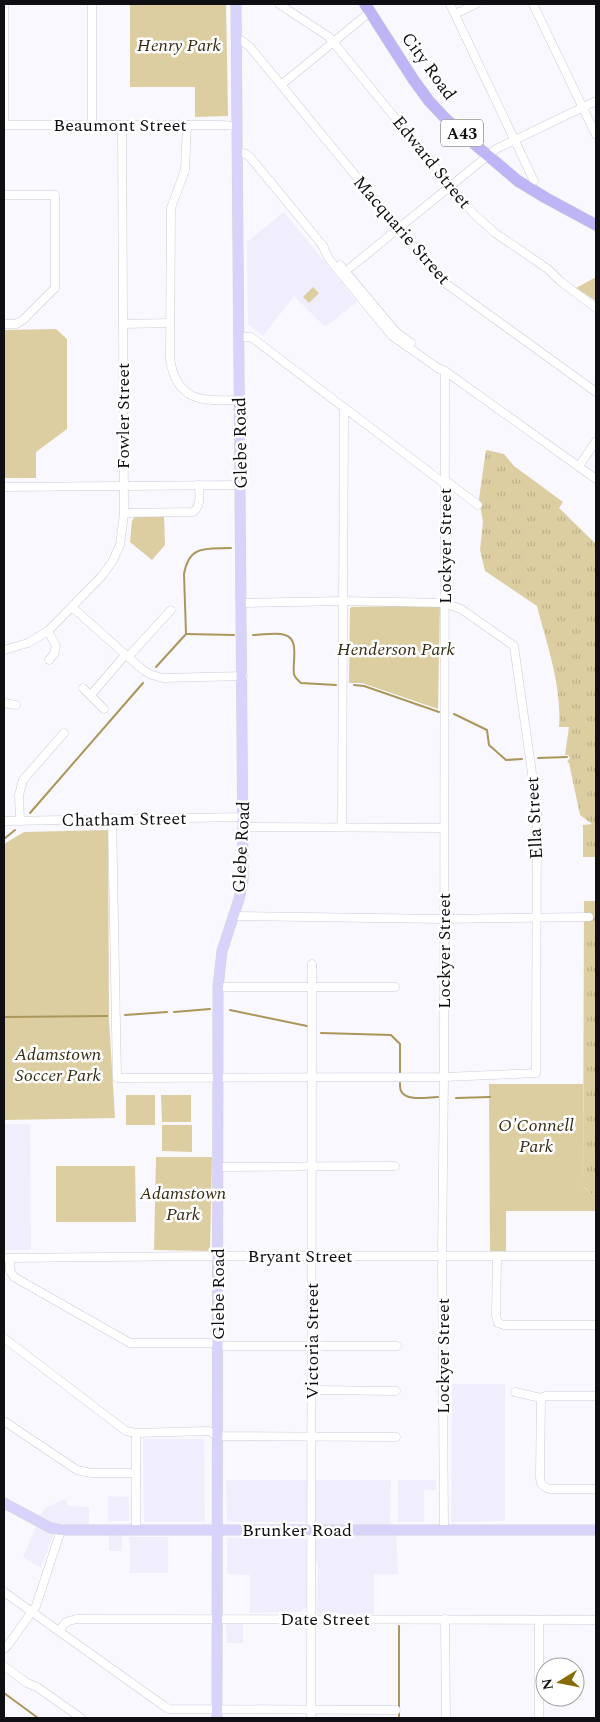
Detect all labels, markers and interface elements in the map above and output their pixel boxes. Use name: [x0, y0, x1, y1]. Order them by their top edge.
street label: City Road: [395, 26, 463, 106]
park label: Henry Park: [137, 32, 222, 59]
street label: Edward Street: [386, 110, 478, 215]
street label: Beaumont Street: [53, 112, 187, 139]
road number: A43: [441, 120, 483, 146]
street label: Macquarie Street: [347, 170, 457, 291]
street label: Fowler Street: [110, 363, 137, 469]
street label: Glebe Road: [226, 397, 255, 489]
street label: Lockyer Street: [432, 488, 459, 604]
park label: Henderson Park: [337, 636, 456, 663]
street label: Ella Street: [519, 776, 550, 860]
street label: Glebe Road: [226, 800, 257, 894]
street label: Chatham Street: [61, 805, 187, 834]
street label: Lockyer Street: [431, 893, 458, 1009]
park label: Adamstown Soccer Park: [14, 1041, 102, 1089]
park label: O'Connell Park: [498, 1112, 574, 1160]
park label: Adamstown Park: [139, 1180, 227, 1228]
street label: Bryant Street: [247, 1243, 353, 1270]
street label: Glebe Road: [205, 1248, 232, 1340]
street label: Victoria Street: [299, 1283, 326, 1399]
street label: Lockyer Street: [430, 1298, 457, 1414]
street label: Brunker Road: [242, 1517, 352, 1544]
street label: Date Street: [280, 1606, 370, 1633]
north arrow: [535, 1657, 585, 1707]
text: N: [536, 1677, 559, 1692]

